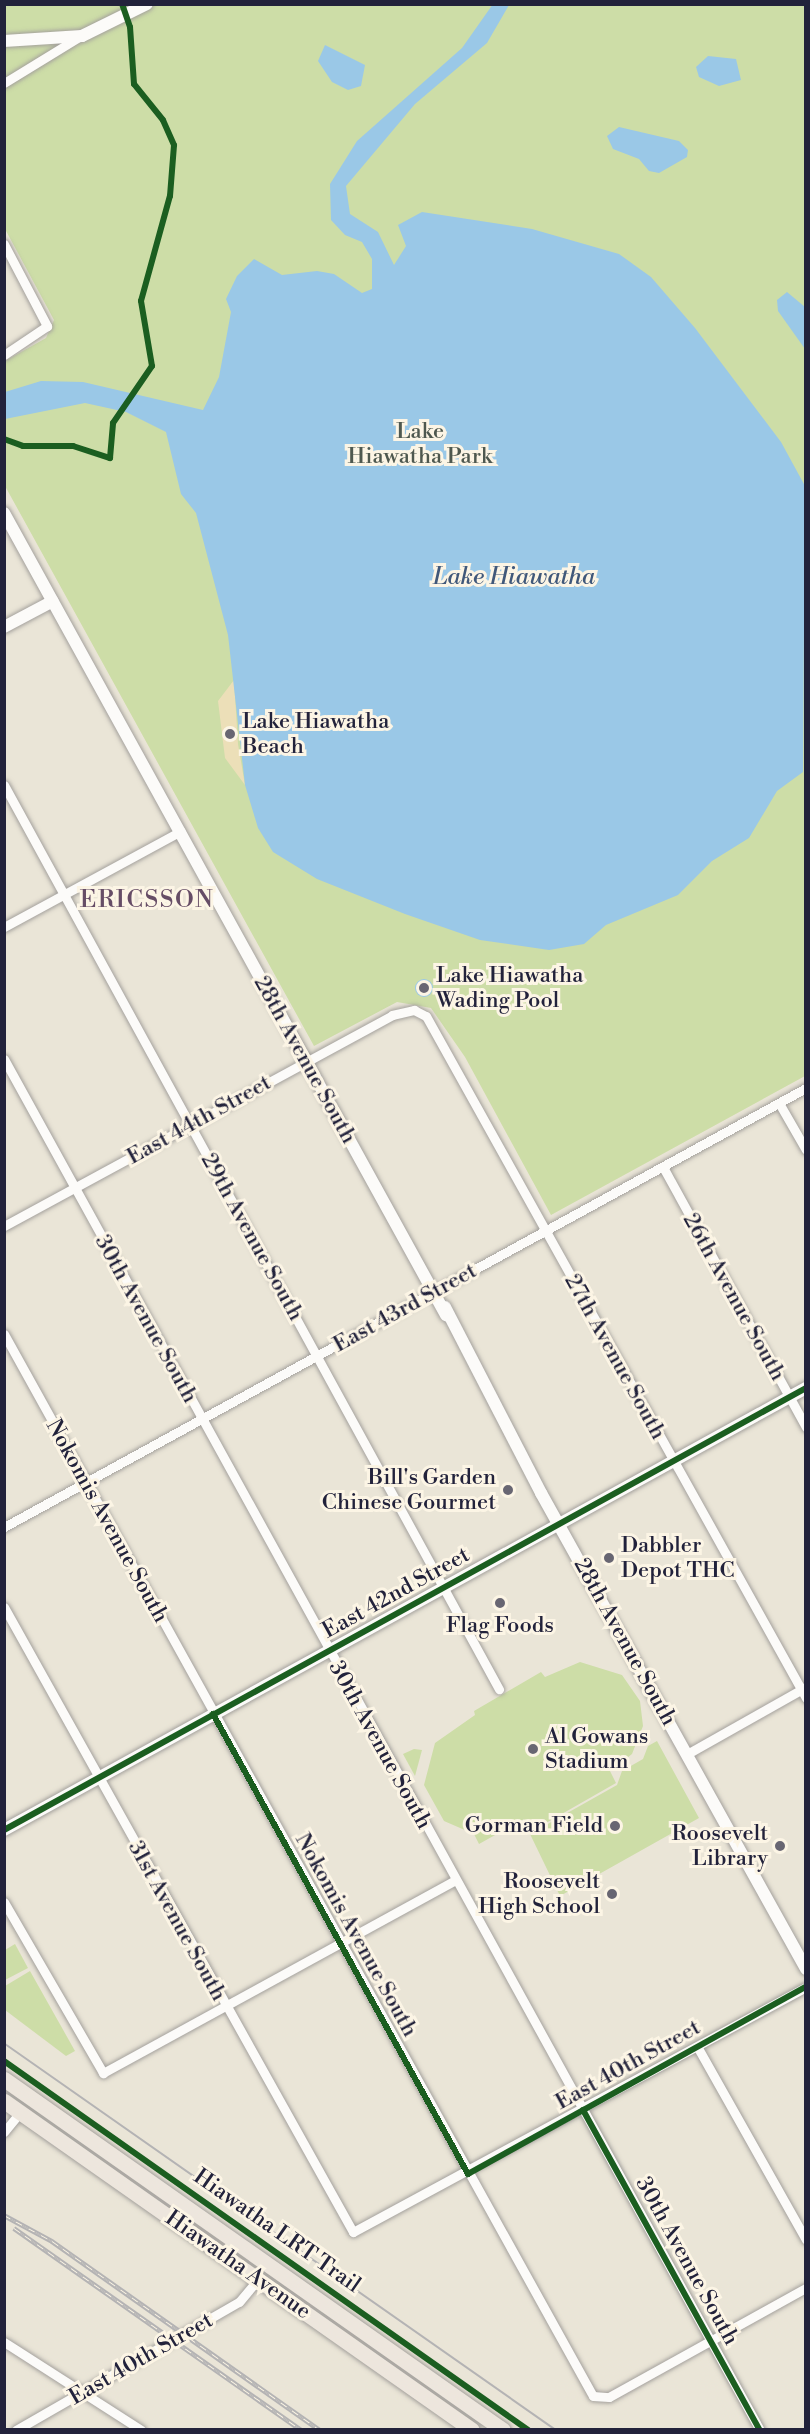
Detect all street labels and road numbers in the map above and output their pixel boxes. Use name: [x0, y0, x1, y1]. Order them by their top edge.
street label: 28th Avenue South: [248, 972, 362, 1148]
street label: East 44th Street: [122, 1070, 276, 1170]
street label: 29th Avenue South: [195, 1149, 309, 1325]
street label: 26th Avenue South: [677, 1209, 791, 1385]
street label: 30th Avenue South: [89, 1230, 203, 1408]
street label: East 43rd Street: [329, 1258, 481, 1358]
street label: 27th Avenue South: [559, 1270, 671, 1444]
street label: Nokomis Avenue South: [40, 1415, 174, 1627]
street label: East 42nd Street: [318, 1542, 474, 1644]
street label: 28th Avenue South: [568, 1554, 682, 1730]
street label: 30th Avenue South: [323, 1656, 437, 1834]
street label: Nokomis Avenue South: [289, 1829, 423, 2041]
street label: 31st Avenue South: [122, 1836, 232, 2006]
street label: East 40th Street: [551, 2014, 705, 2116]
street label: Hiawatha LRT Trail: [188, 2163, 366, 2299]
street label: 30th Avenue South: [630, 2172, 744, 2350]
street label: Hiawatha Avenue: [160, 2205, 316, 2325]
street label: East 40th Street: [64, 2307, 218, 2411]

